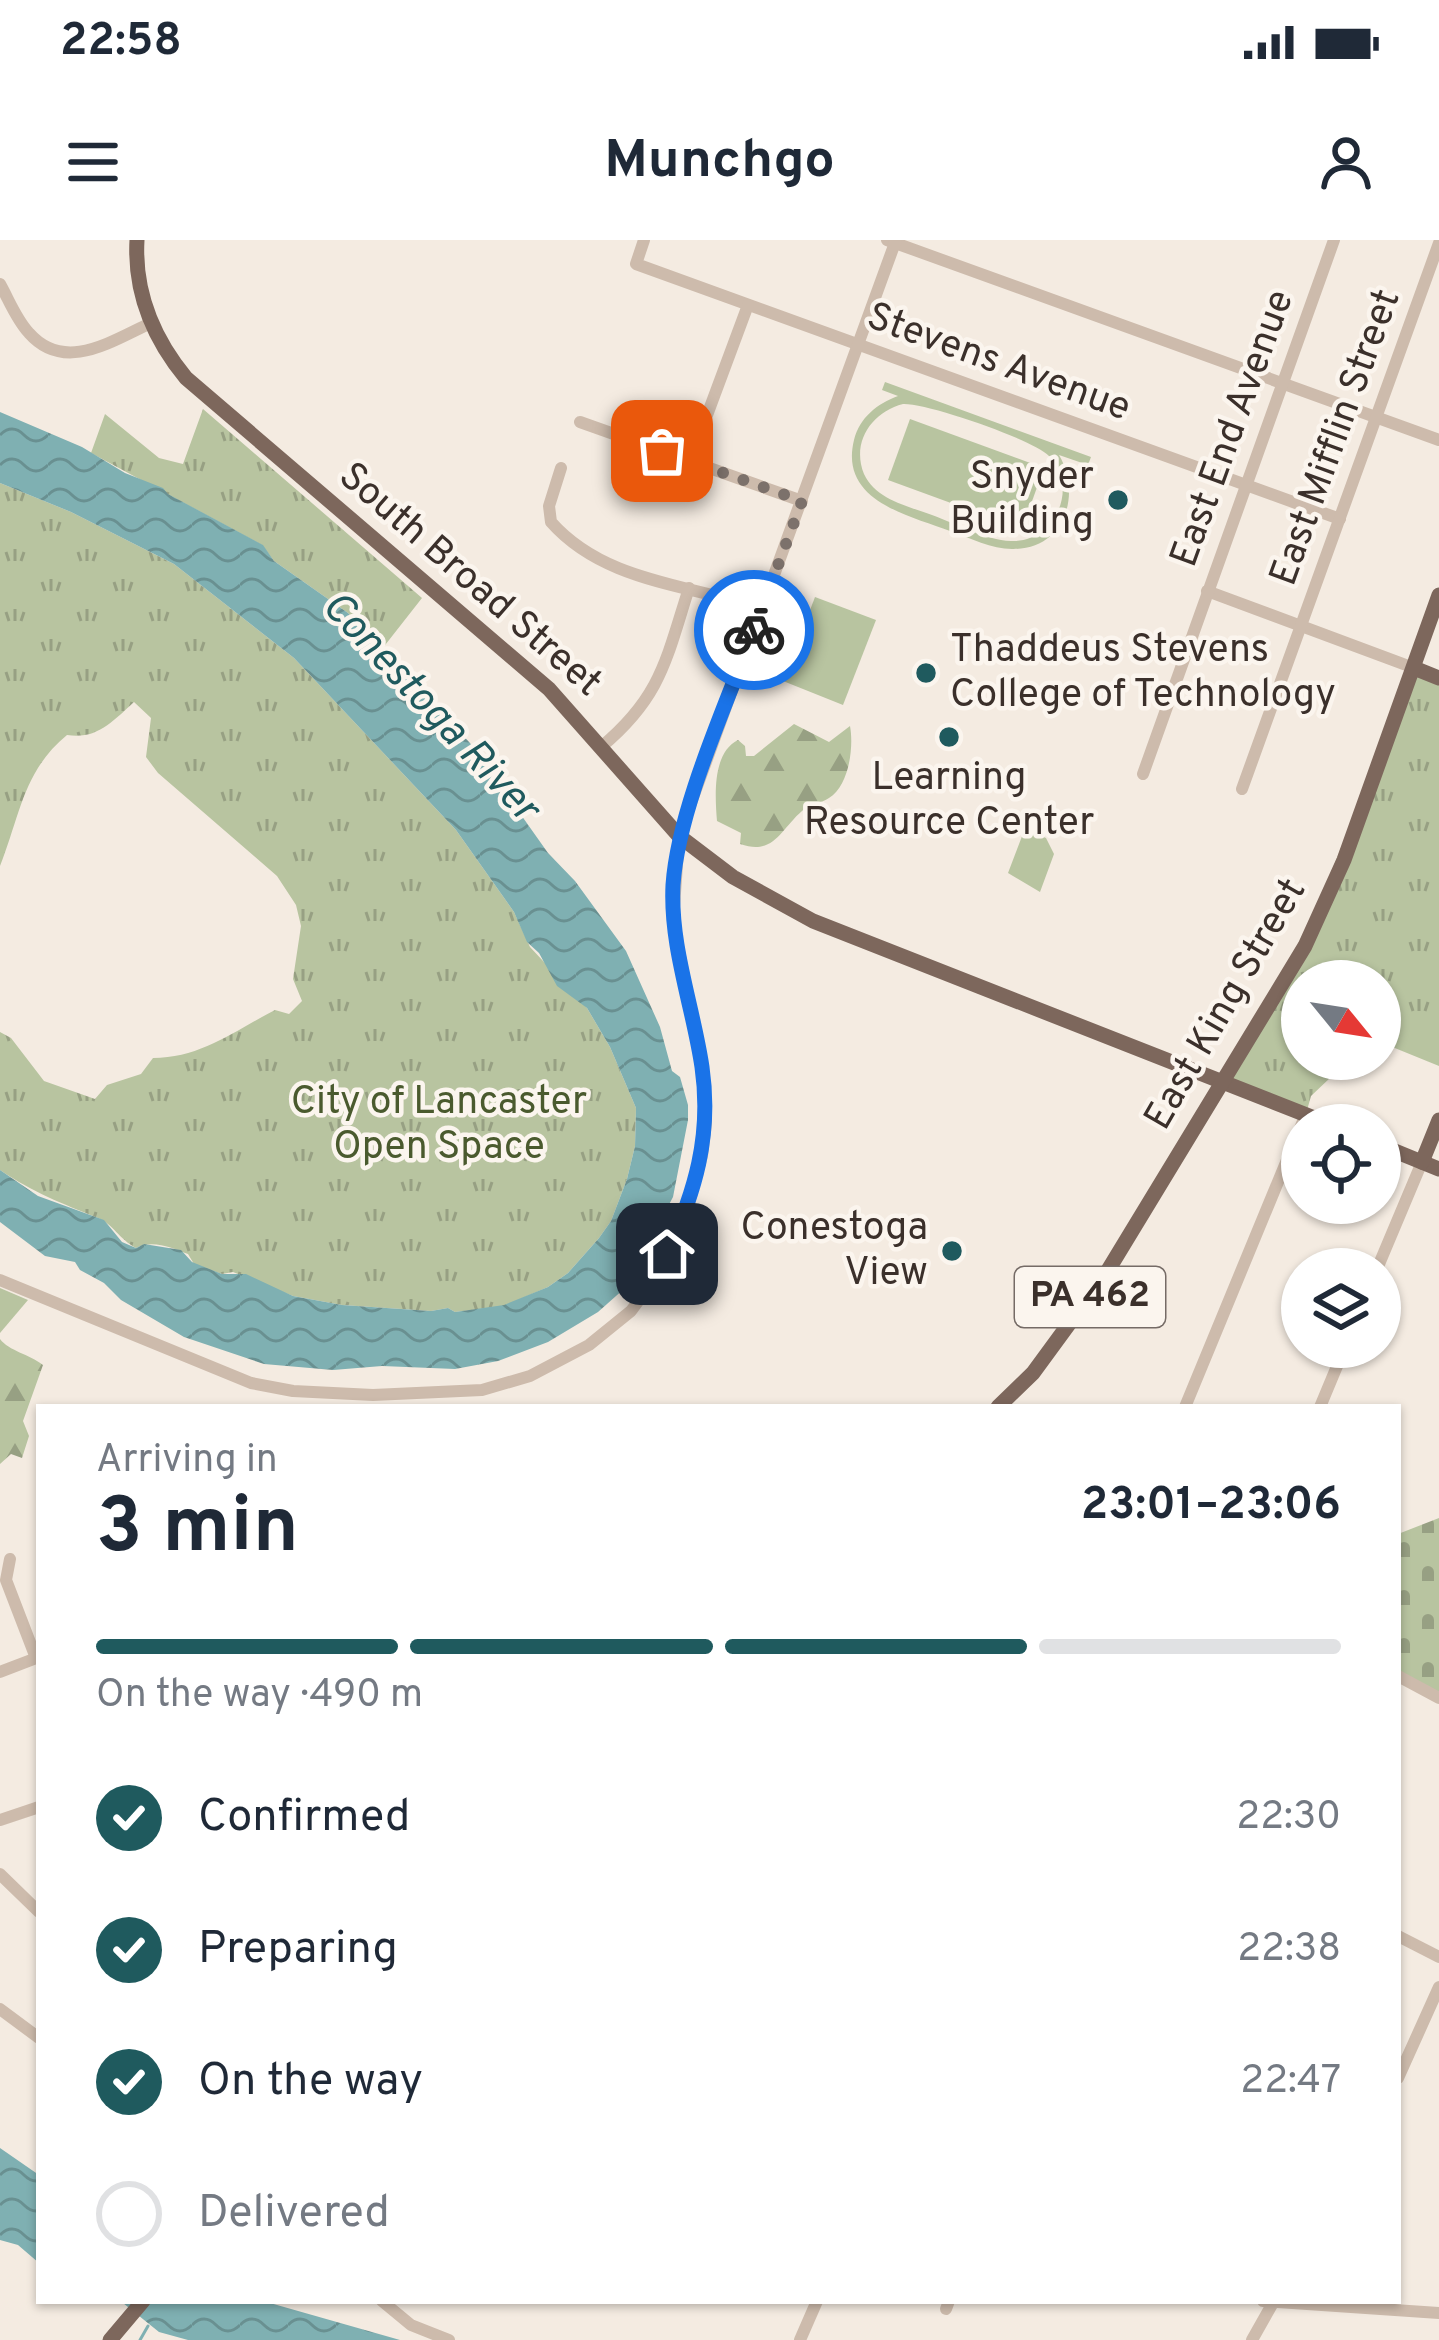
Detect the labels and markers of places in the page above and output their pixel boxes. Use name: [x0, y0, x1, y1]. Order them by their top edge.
pin: [611, 400, 713, 502]
place label: Snyder Building: [950, 454, 1094, 548]
marker: Snyder Building: [1105, 487, 1131, 513]
place label: Thaddeus Stevens College of Technology: [950, 627, 1336, 721]
marker: Thaddeus Stevens College of Technology: [913, 660, 939, 686]
marker: Learning Resource Center: [936, 724, 962, 750]
place label: Learning Resource Center: [804, 755, 1094, 849]
pin: [616, 1203, 718, 1305]
place label: Conestoga View: [740, 1205, 928, 1299]
marker: Conestoga View: [939, 1238, 965, 1264]

